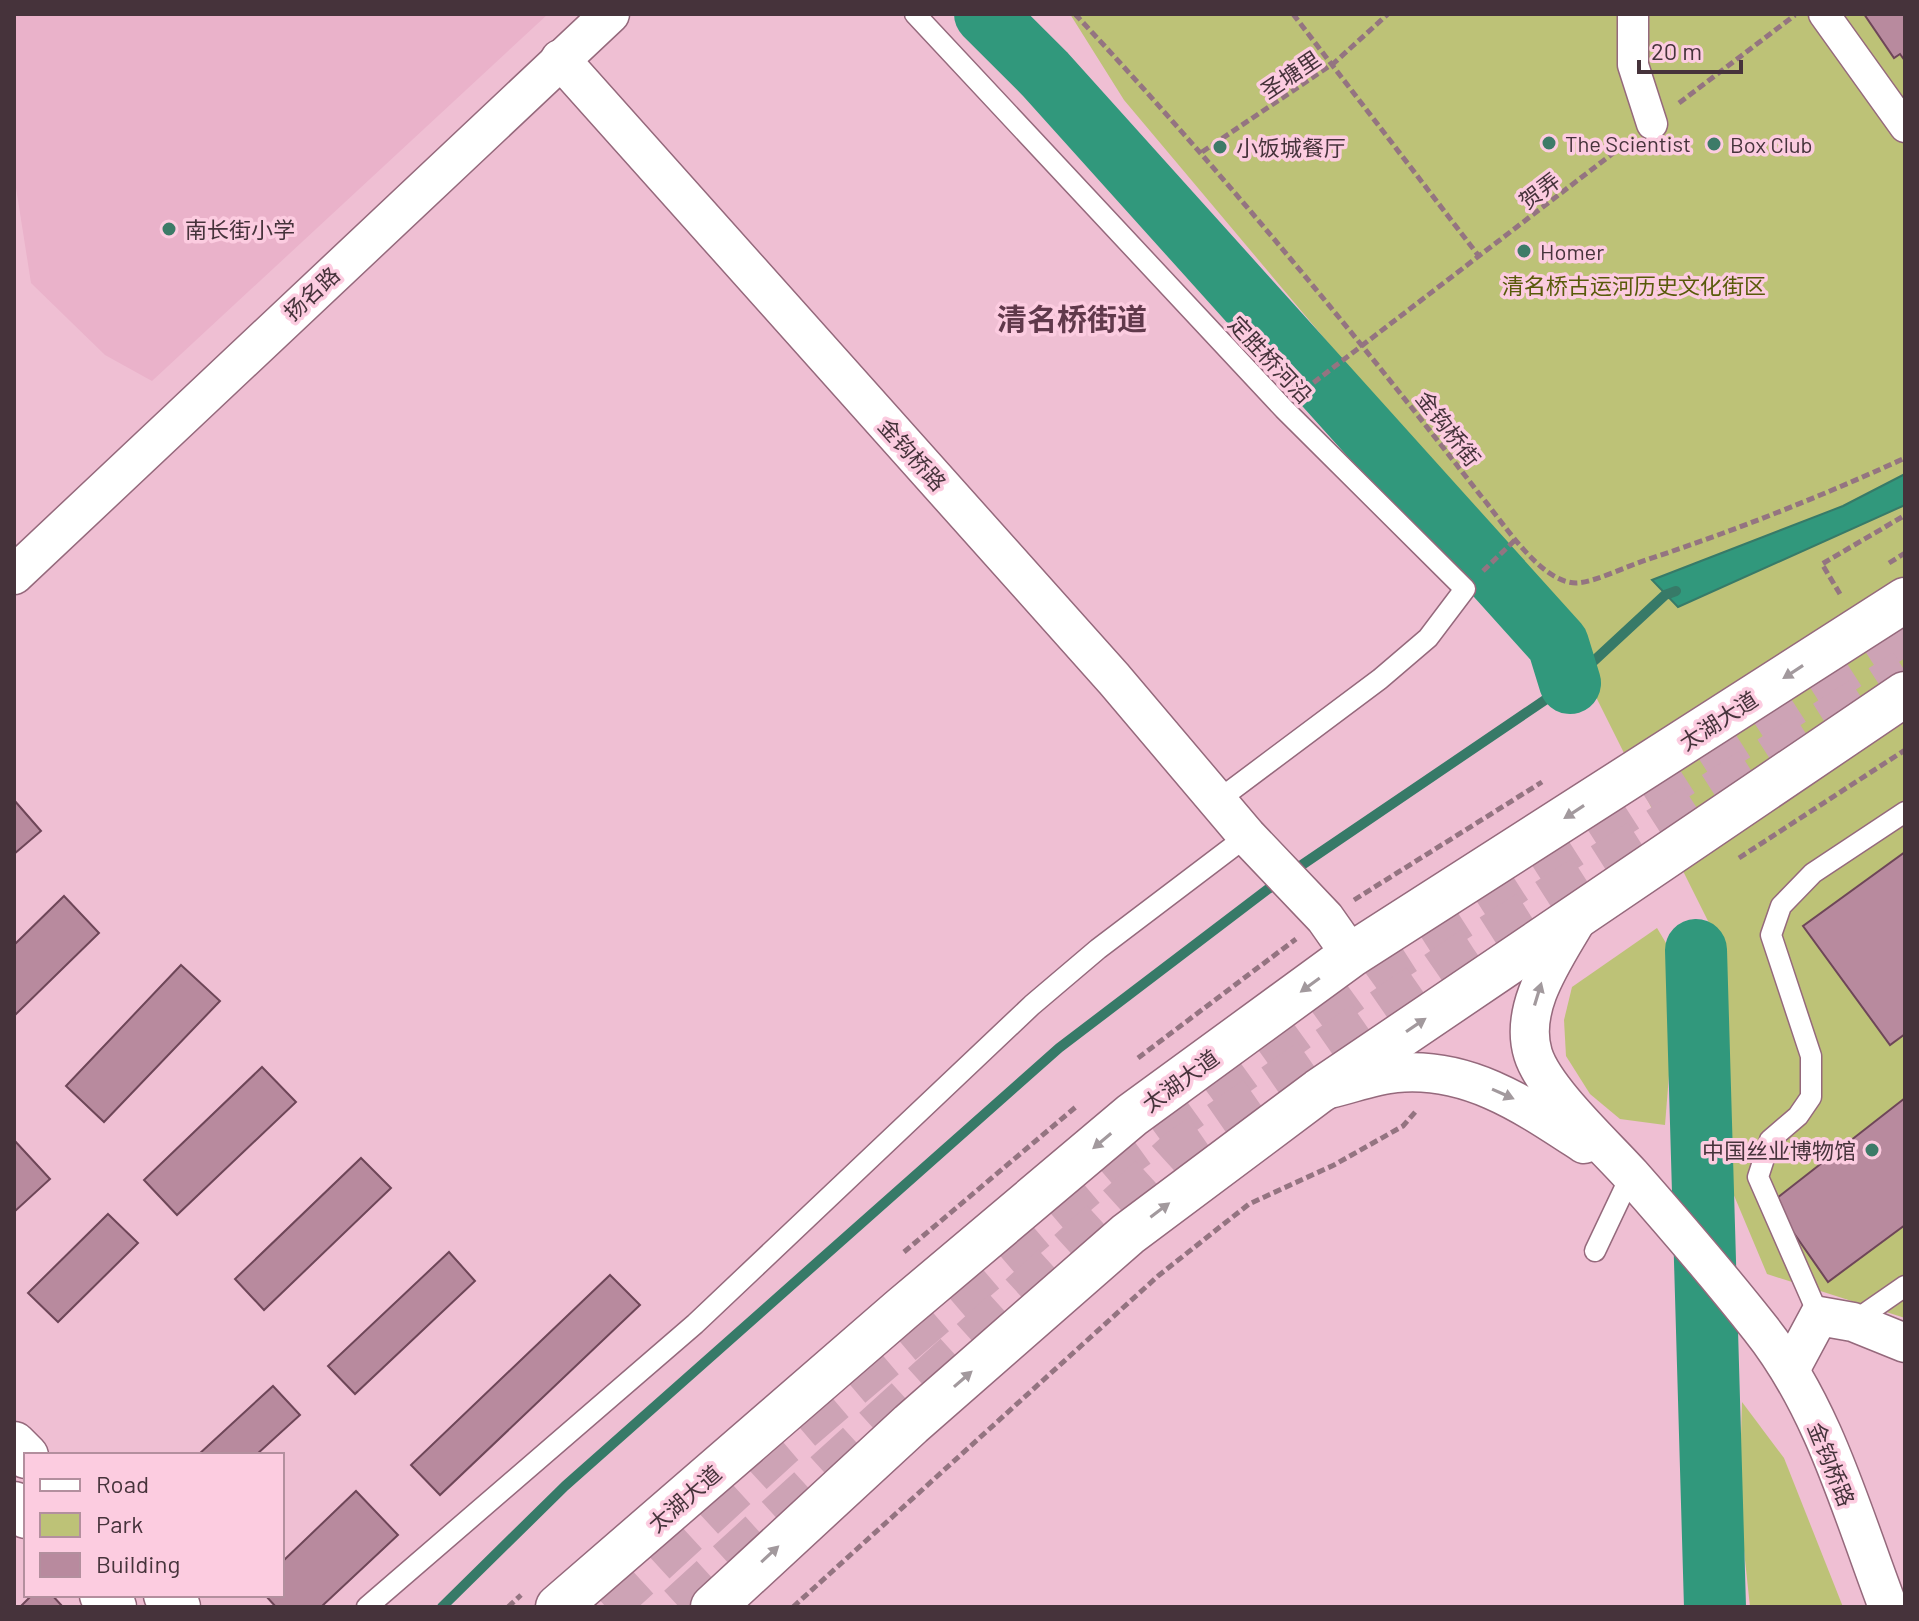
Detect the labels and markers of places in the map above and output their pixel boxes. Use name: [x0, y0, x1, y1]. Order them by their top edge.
place label: The Scientist: [1565, 130, 1691, 156]
place label: Box Club: [1730, 131, 1813, 157]
place label: 小饭城餐厅: [1236, 134, 1346, 160]
marker: The Scientist: [1540, 134, 1558, 152]
marker: Box Club: [1705, 135, 1723, 153]
marker: 小饭城餐厅: [1211, 138, 1229, 156]
place label: 南长街小学: [185, 216, 295, 242]
marker: 南长街小学: [160, 220, 178, 238]
place label: Homer: [1540, 238, 1604, 264]
marker: Homer: [1515, 242, 1533, 260]
place label: 中国丝业博物馆: [1702, 1137, 1856, 1163]
marker: 中国丝业博物馆: [1863, 1141, 1881, 1159]

